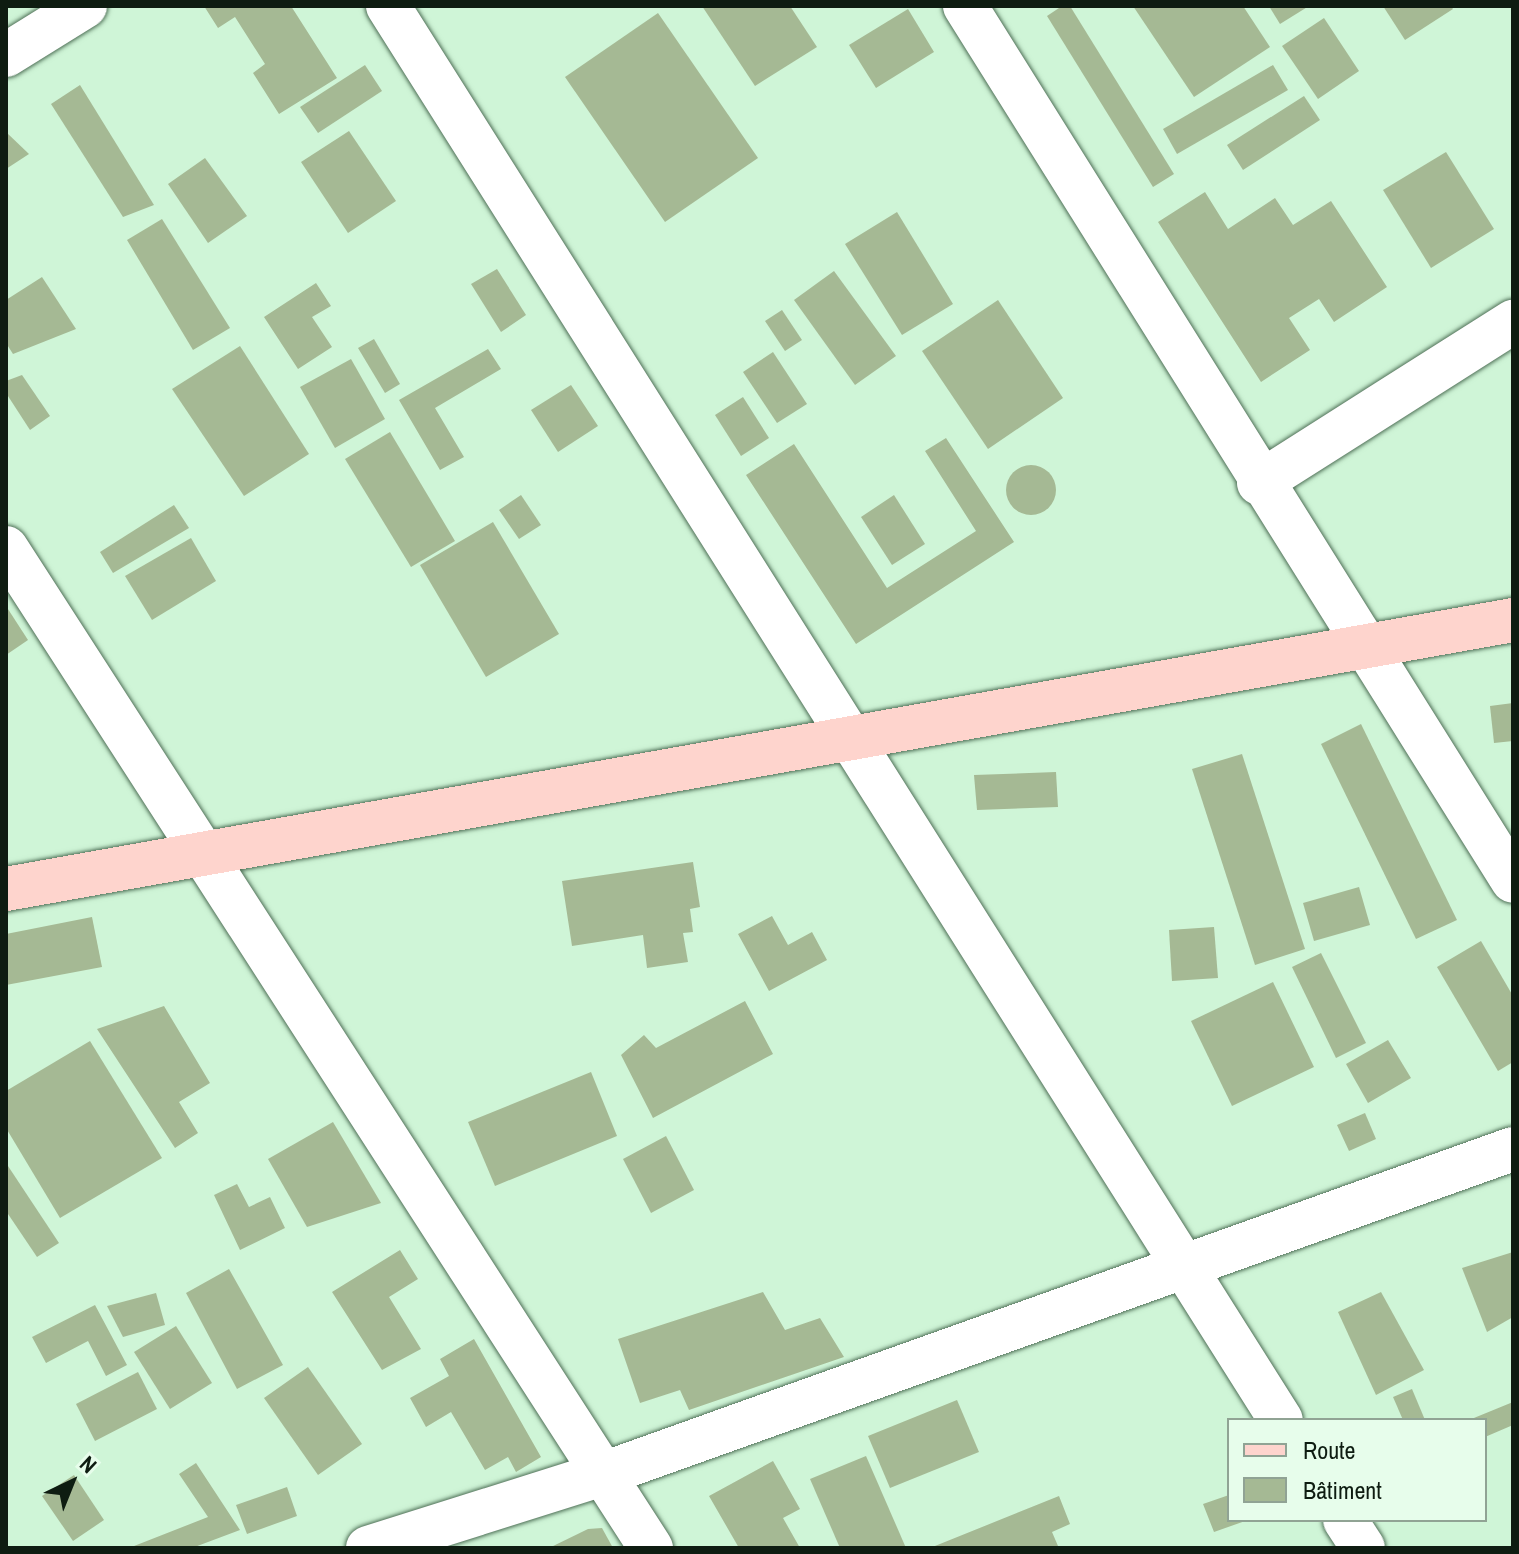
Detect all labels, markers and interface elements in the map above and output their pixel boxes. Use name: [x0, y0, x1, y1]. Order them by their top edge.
legend: [1227, 1418, 1487, 1522]
text: Route: [1303, 1434, 1356, 1466]
north arrow: [32, 1442, 112, 1522]
text: N: [73, 1449, 103, 1480]
text: Bâtiment: [1303, 1474, 1382, 1506]

